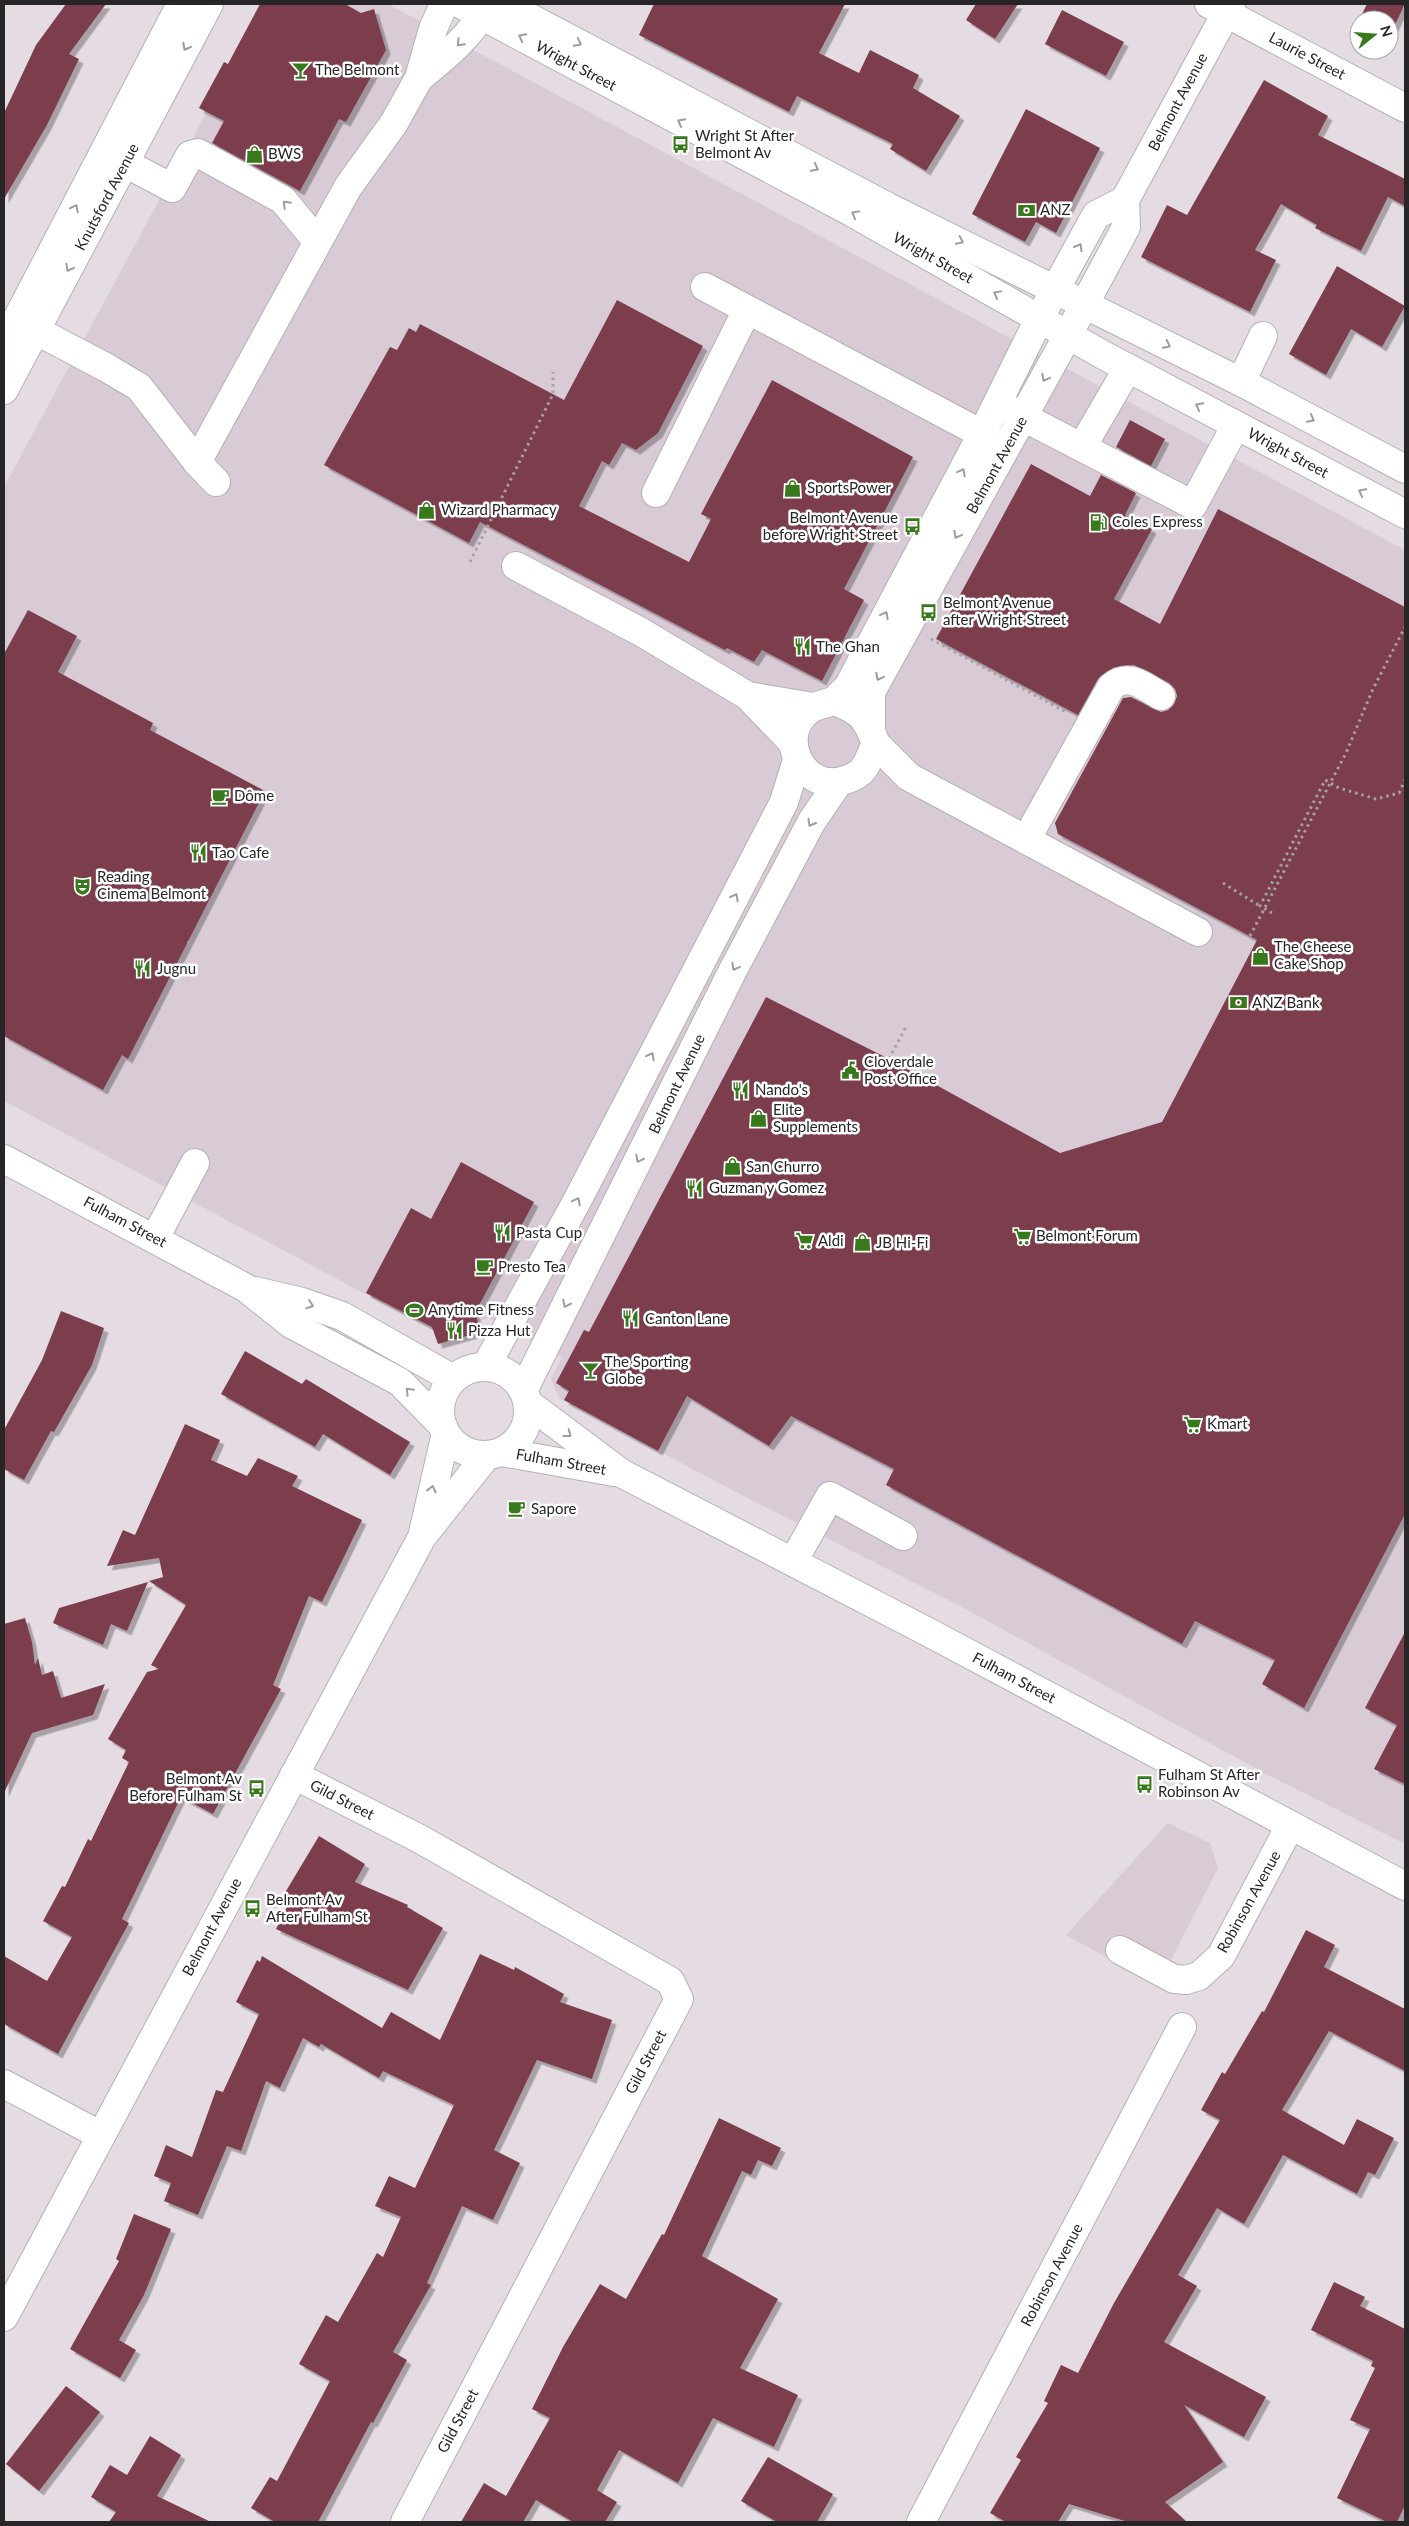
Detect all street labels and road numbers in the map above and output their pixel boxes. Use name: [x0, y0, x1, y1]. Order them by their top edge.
street label: Laurie Street: [1266, 27, 1349, 83]
street label: Wright Street: [533, 36, 620, 94]
street label: Belmont Avenue: [1144, 49, 1211, 154]
street label: Knutsford Avenue: [70, 140, 142, 253]
street label: Wright Street: [890, 228, 977, 287]
street label: Belmont Avenue: [962, 413, 1030, 516]
street label: Wright Street: [1245, 423, 1332, 481]
street label: Belmont Avenue: [644, 1031, 708, 1136]
street label: Fulham Street: [81, 1192, 171, 1251]
street label: Fulham Street: [515, 1444, 608, 1478]
street label: Fulham Street: [970, 1648, 1060, 1707]
street label: Gild Street: [307, 1775, 378, 1823]
street label: Robinson Avenue: [1213, 1847, 1284, 1956]
street label: Belmont Avenue: [178, 1874, 245, 1979]
street label: Gild Street: [621, 2026, 670, 2097]
street label: Robinson Avenue: [1016, 2220, 1086, 2329]
street label: Gild Street: [433, 2385, 482, 2456]

